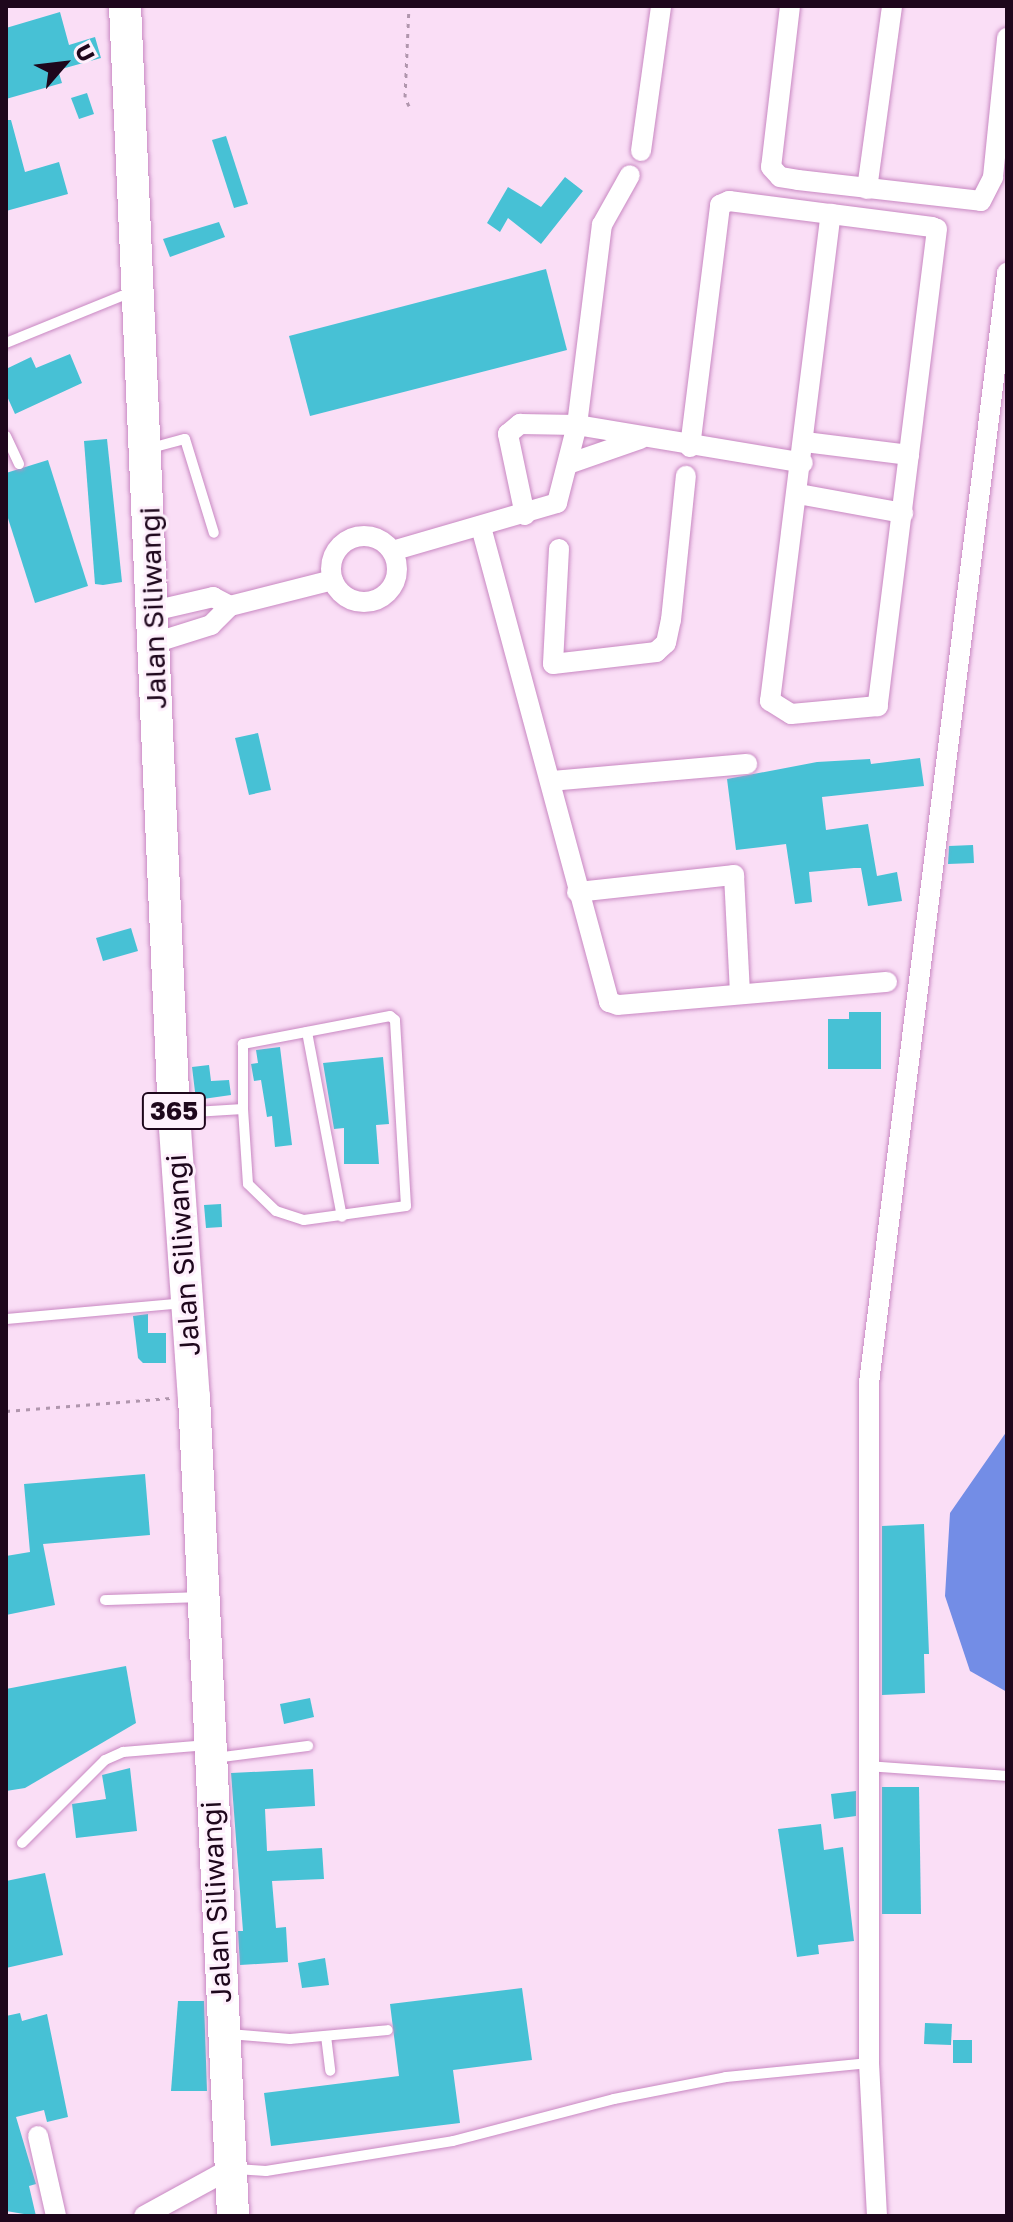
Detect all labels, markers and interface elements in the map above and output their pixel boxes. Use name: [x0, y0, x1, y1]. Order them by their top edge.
north arrow: [24, 24, 104, 104]
text: U: [70, 39, 101, 66]
street label: Jalan Siliwangi: [133, 506, 173, 710]
road number: 365: [140, 1089, 208, 1133]
street label: Jalan Siliwangi: [159, 1153, 207, 1357]
street label: Jalan Siliwangi: [194, 1800, 238, 2004]

